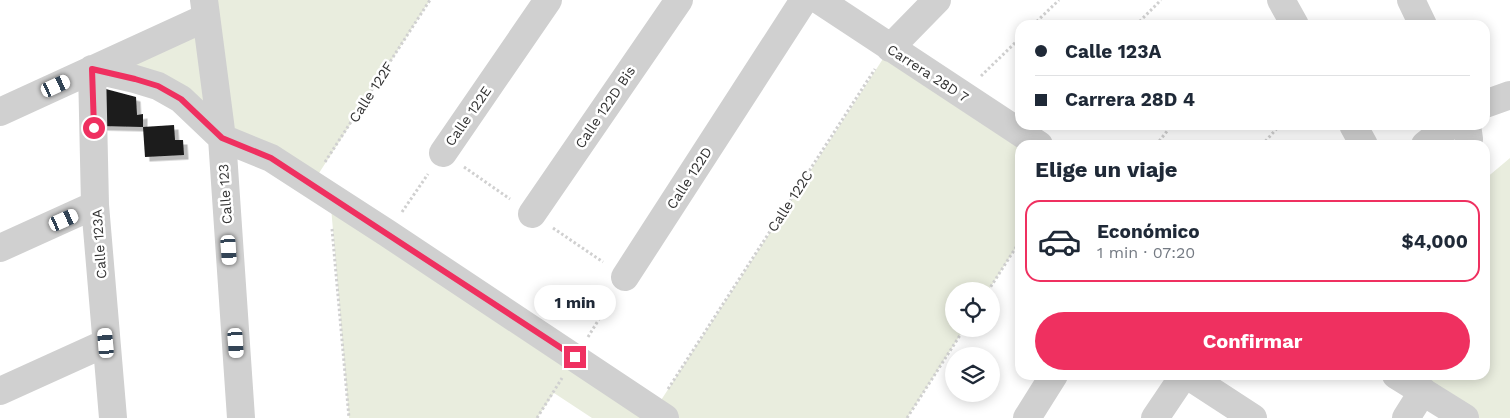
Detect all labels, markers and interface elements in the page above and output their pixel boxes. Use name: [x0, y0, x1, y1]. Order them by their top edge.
text: Calle 123A: [1065, 40, 1161, 63]
street label: Carrera 28D 7: [884, 41, 972, 105]
street label: Calle 122F: [346, 59, 396, 125]
street label: Calle 122D Bis: [572, 63, 638, 151]
car: [39, 73, 72, 99]
street label: Calle 122E: [442, 83, 494, 149]
text: Carrera 28D 4: [1065, 88, 1195, 111]
route start: [83, 117, 105, 139]
street label: Calle 122D: [663, 144, 715, 212]
text: Elige un viaje: [1035, 157, 1178, 182]
street label: Calle 123: [215, 163, 235, 225]
street label: Calle 122C: [764, 167, 816, 235]
car: [47, 207, 80, 233]
street label: Calle 123A: [89, 209, 109, 279]
icon: car: [1037, 219, 1082, 264]
text: Económico: [1097, 220, 1200, 243]
text: $4,000: [1402, 230, 1468, 253]
car: [220, 235, 237, 265]
text: 1 min · 07:20: [1097, 243, 1195, 262]
map controls: [945, 282, 1000, 402]
button: locate: [945, 282, 1000, 337]
callout: 1 min: [534, 284, 616, 320]
text: 1 min: [554, 293, 596, 312]
button: Confirmar: [1035, 312, 1470, 370]
car: [97, 327, 114, 359]
car: [227, 328, 244, 358]
route end: [564, 346, 586, 368]
button: layers: [945, 347, 1000, 402]

